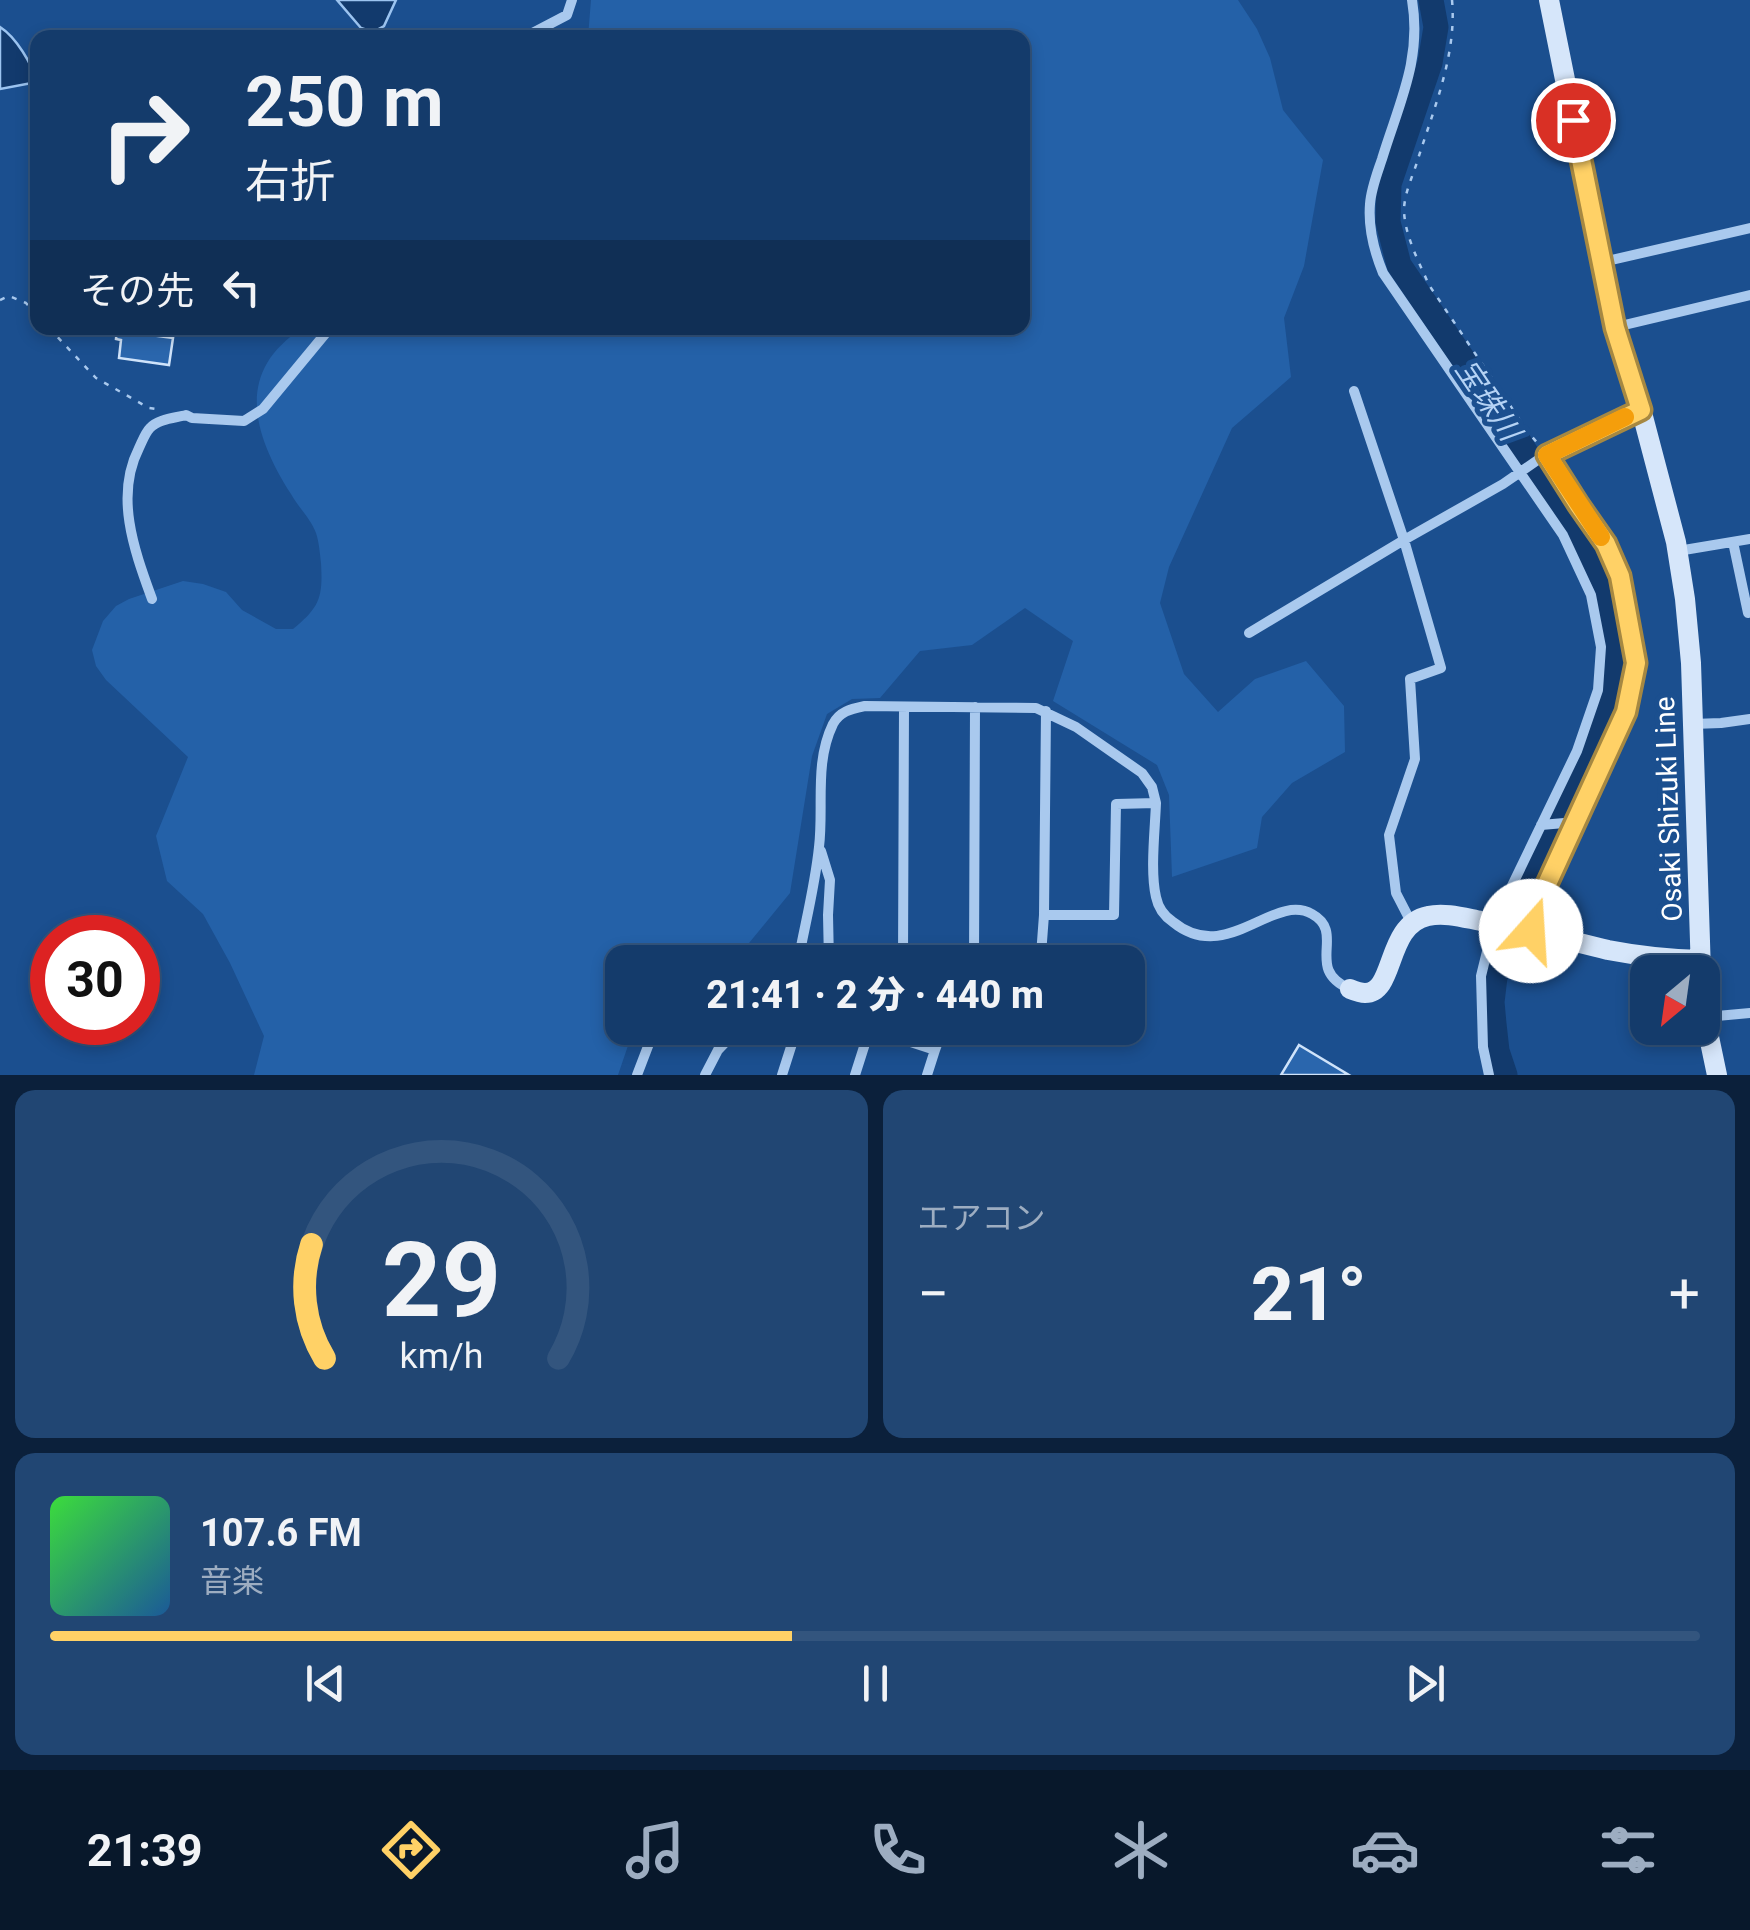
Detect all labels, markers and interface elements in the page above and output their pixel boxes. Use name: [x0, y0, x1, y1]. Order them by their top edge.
text: 250 m: [245, 61, 444, 143]
icon: right: [80, 70, 210, 200]
pin: [1531, 78, 1616, 163]
icon: arrive: [1546, 93, 1601, 148]
text: 右折: [245, 155, 335, 208]
icon: left: [214, 260, 269, 315]
text: その先: [80, 269, 194, 313]
water label: 宝珠川: [1449, 353, 1530, 449]
street label: Osaki Shizuki Line: [1648, 696, 1689, 922]
position arrow: [1479, 879, 1583, 983]
speed limit sign: 30: [30, 915, 160, 1045]
north arrow: [1630, 955, 1720, 1045]
map controls: [1630, 955, 1720, 1045]
text: 21:41 · 2 分 · 440 m: [706, 973, 1044, 1017]
text: エアコン: [918, 1199, 1046, 1237]
text: 29: [382, 1220, 501, 1341]
text: 21°: [1251, 1250, 1367, 1338]
text: −: [918, 1262, 949, 1326]
text: +: [1669, 1262, 1700, 1326]
text: km/h: [399, 1335, 483, 1377]
text: 107.6 FM: [200, 1511, 362, 1555]
text: 音楽: [200, 1562, 264, 1600]
icon: previous: [298, 1656, 353, 1711]
icon: pause: [848, 1656, 903, 1711]
icon: next: [1398, 1656, 1453, 1711]
icon: directions: [376, 1815, 446, 1885]
icon: music: [620, 1815, 690, 1885]
icon: phone: [863, 1815, 933, 1885]
icon: climate: [1106, 1815, 1176, 1885]
icon: car: [1350, 1815, 1420, 1885]
icon: filters: [1593, 1815, 1663, 1885]
text: 21:39: [87, 1824, 203, 1877]

